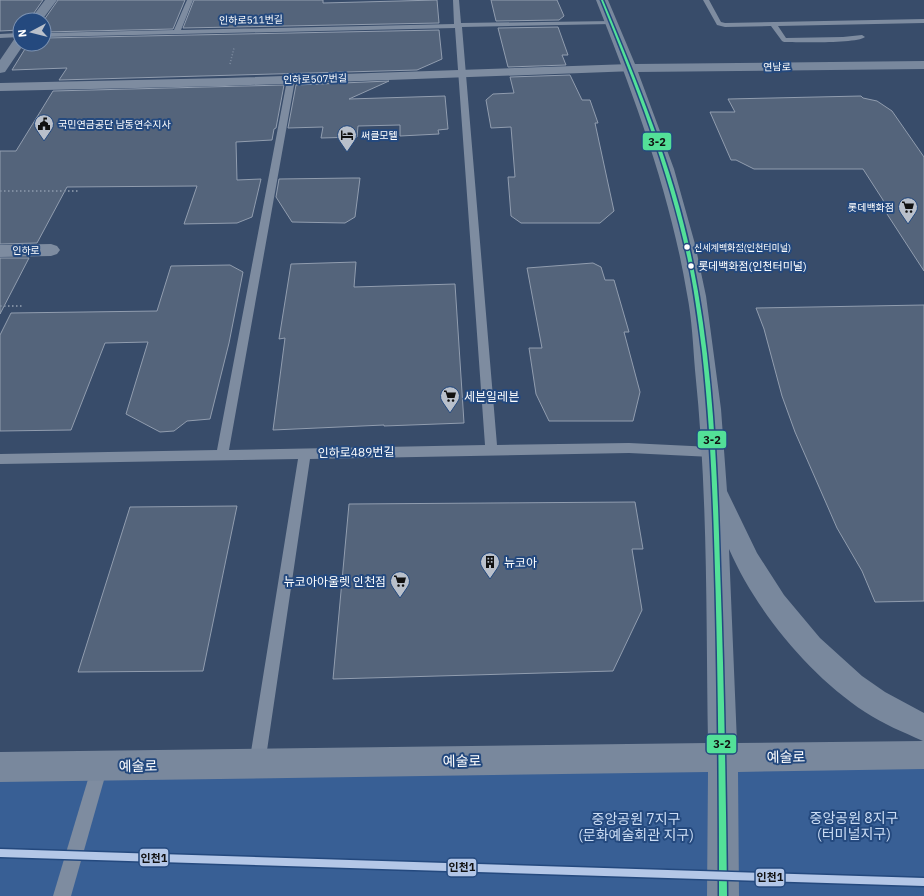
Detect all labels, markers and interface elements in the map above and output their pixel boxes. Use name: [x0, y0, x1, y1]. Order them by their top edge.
north arrow: [12, 12, 52, 52]
street label: 인하로511번길: [219, 13, 283, 27]
text: N: [15, 28, 30, 38]
street label: 연남로: [763, 60, 791, 74]
street label: 인하로507번길: [283, 71, 347, 87]
public building icon: 국민연금공단 남동연수지사: [33, 113, 55, 141]
place label: 국민연금공단 남동연수지사: [58, 118, 172, 131]
hotel icon: 써클모텔: [336, 124, 358, 152]
place label: 써클모텔: [361, 129, 398, 142]
line badge: 3-2: [642, 132, 672, 151]
text: 3-2: [648, 135, 666, 149]
supermarket icon: 롯데백화점: [897, 196, 919, 224]
place label: 롯데백화점: [848, 201, 894, 214]
marker: 신세계백화점(인천터미널): [682, 242, 692, 252]
place label: 신세계백화점(인천터미널): [694, 242, 791, 253]
street label: 인하로: [12, 244, 40, 257]
place label: 롯데백화점(인천터미널): [698, 259, 807, 273]
marker: 롯데백화점(인천터미널): [686, 261, 696, 271]
supermarket icon: 세븐일레븐: [439, 385, 461, 413]
place label: 세븐일레븐: [464, 389, 519, 404]
line badge: 3-2: [697, 430, 727, 449]
text: 3-2: [703, 433, 721, 447]
street label: 인하로489번길: [317, 444, 395, 460]
building icon: 뉴코아: [479, 551, 501, 579]
place label: 뉴코아: [504, 555, 537, 570]
supermarket icon: 뉴코아아울렛 인천점: [389, 570, 411, 598]
place label: 뉴코아아울렛 인천점: [284, 574, 386, 589]
line badge: 3-2: [706, 734, 737, 754]
text: 3-2: [713, 737, 731, 751]
street label: 예술로: [767, 748, 806, 766]
street label: 예술로: [443, 752, 482, 770]
street label: 예술로: [119, 757, 158, 775]
park label: 중앙공원 8지구 (터미널지구): [810, 809, 899, 843]
park label: 중앙공원 7지구 (문화예술회관 지구): [578, 810, 694, 844]
line badge: 인천1: [139, 848, 169, 867]
text: 인천1: [141, 851, 168, 865]
line badge: 인천1: [447, 858, 477, 877]
text: 인천1: [449, 860, 476, 874]
line badge: 인천1: [755, 868, 785, 887]
text: 인천1: [757, 870, 784, 884]

